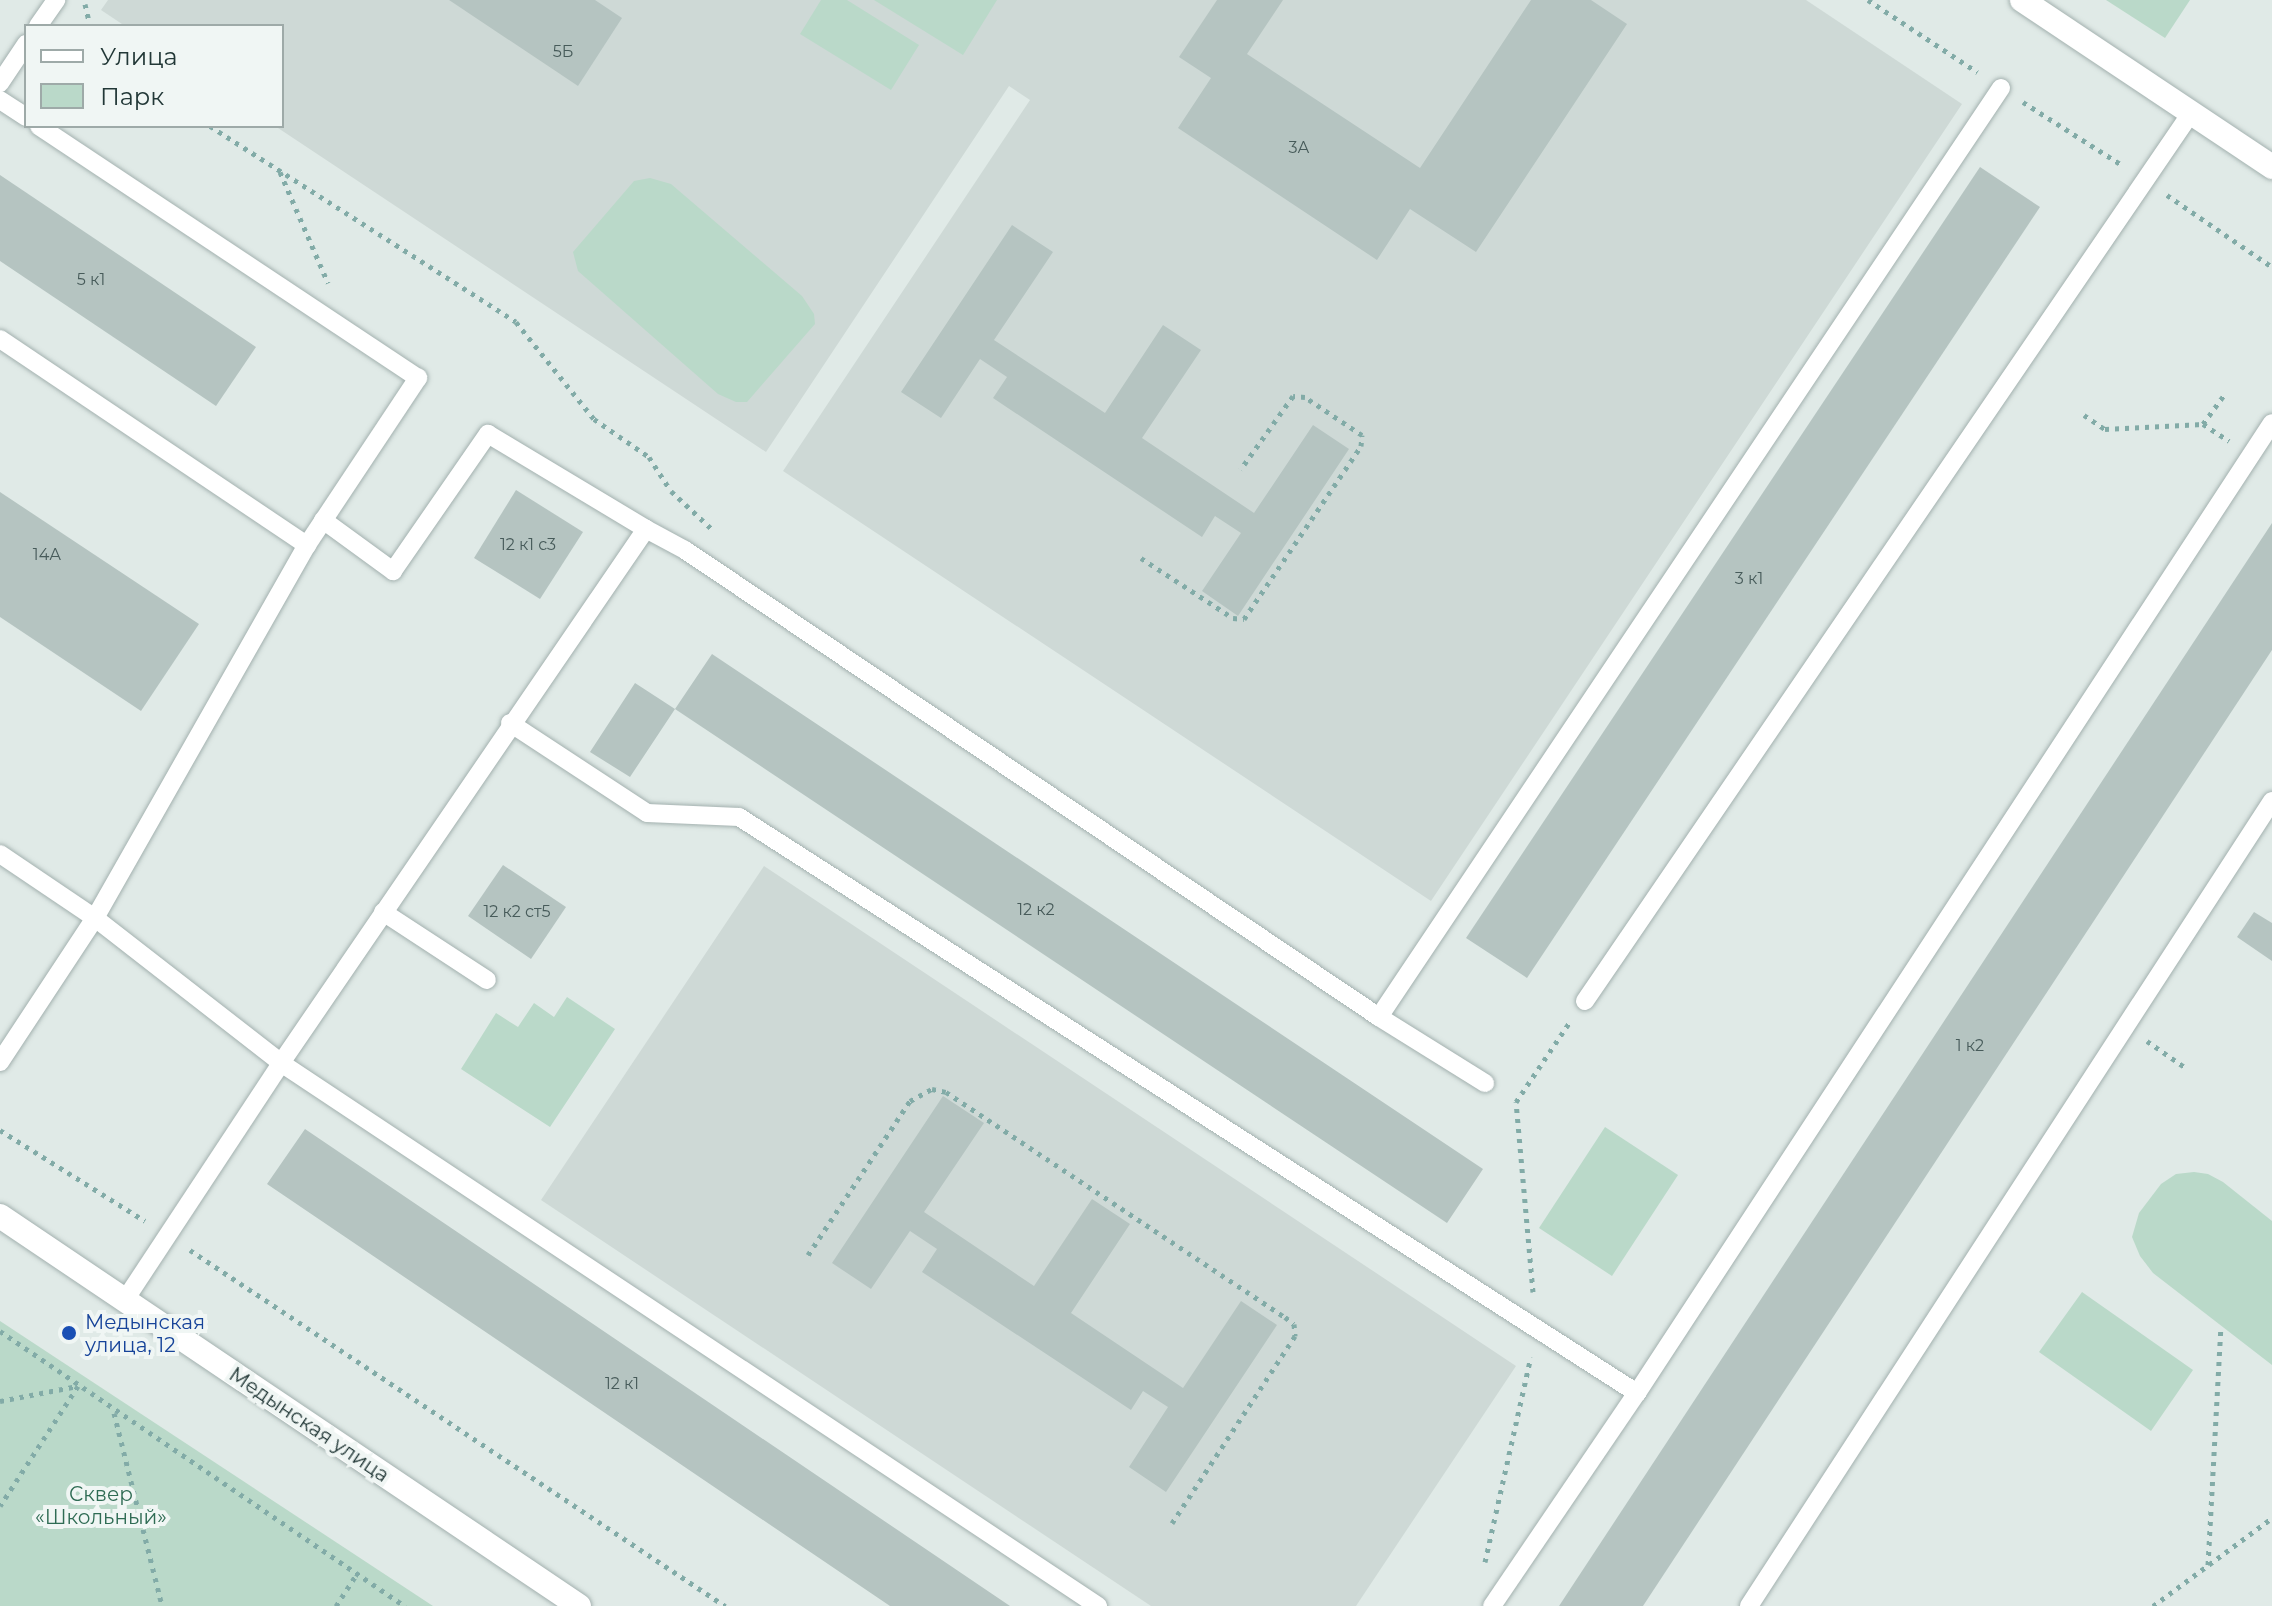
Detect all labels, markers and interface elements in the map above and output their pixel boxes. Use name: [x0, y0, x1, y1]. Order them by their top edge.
legend: [24, 24, 284, 128]
text: Улица: [100, 42, 178, 71]
house number: 5Б: [553, 42, 573, 62]
text: Парк: [100, 82, 164, 111]
house number: 3А: [1289, 138, 1309, 158]
house number: 5 к1: [77, 270, 105, 290]
house number: 12 к1 с3: [500, 535, 556, 555]
house number: 14А: [33, 545, 61, 565]
house number: 3 к1: [1735, 569, 1763, 589]
house number: 12 к2: [1017, 900, 1055, 920]
house number: 12 к2 ст5: [483, 902, 551, 922]
house number: 1 к2: [1956, 1036, 1984, 1056]
place label: Медынская улица, 12: [85, 1310, 205, 1357]
marker: Медынская улица, 12: [60, 1324, 78, 1342]
street label: Медынская улица: [224, 1363, 394, 1487]
house number: 12 к1: [605, 1374, 639, 1394]
park label: Сквер «Школьный»: [35, 1483, 167, 1530]

